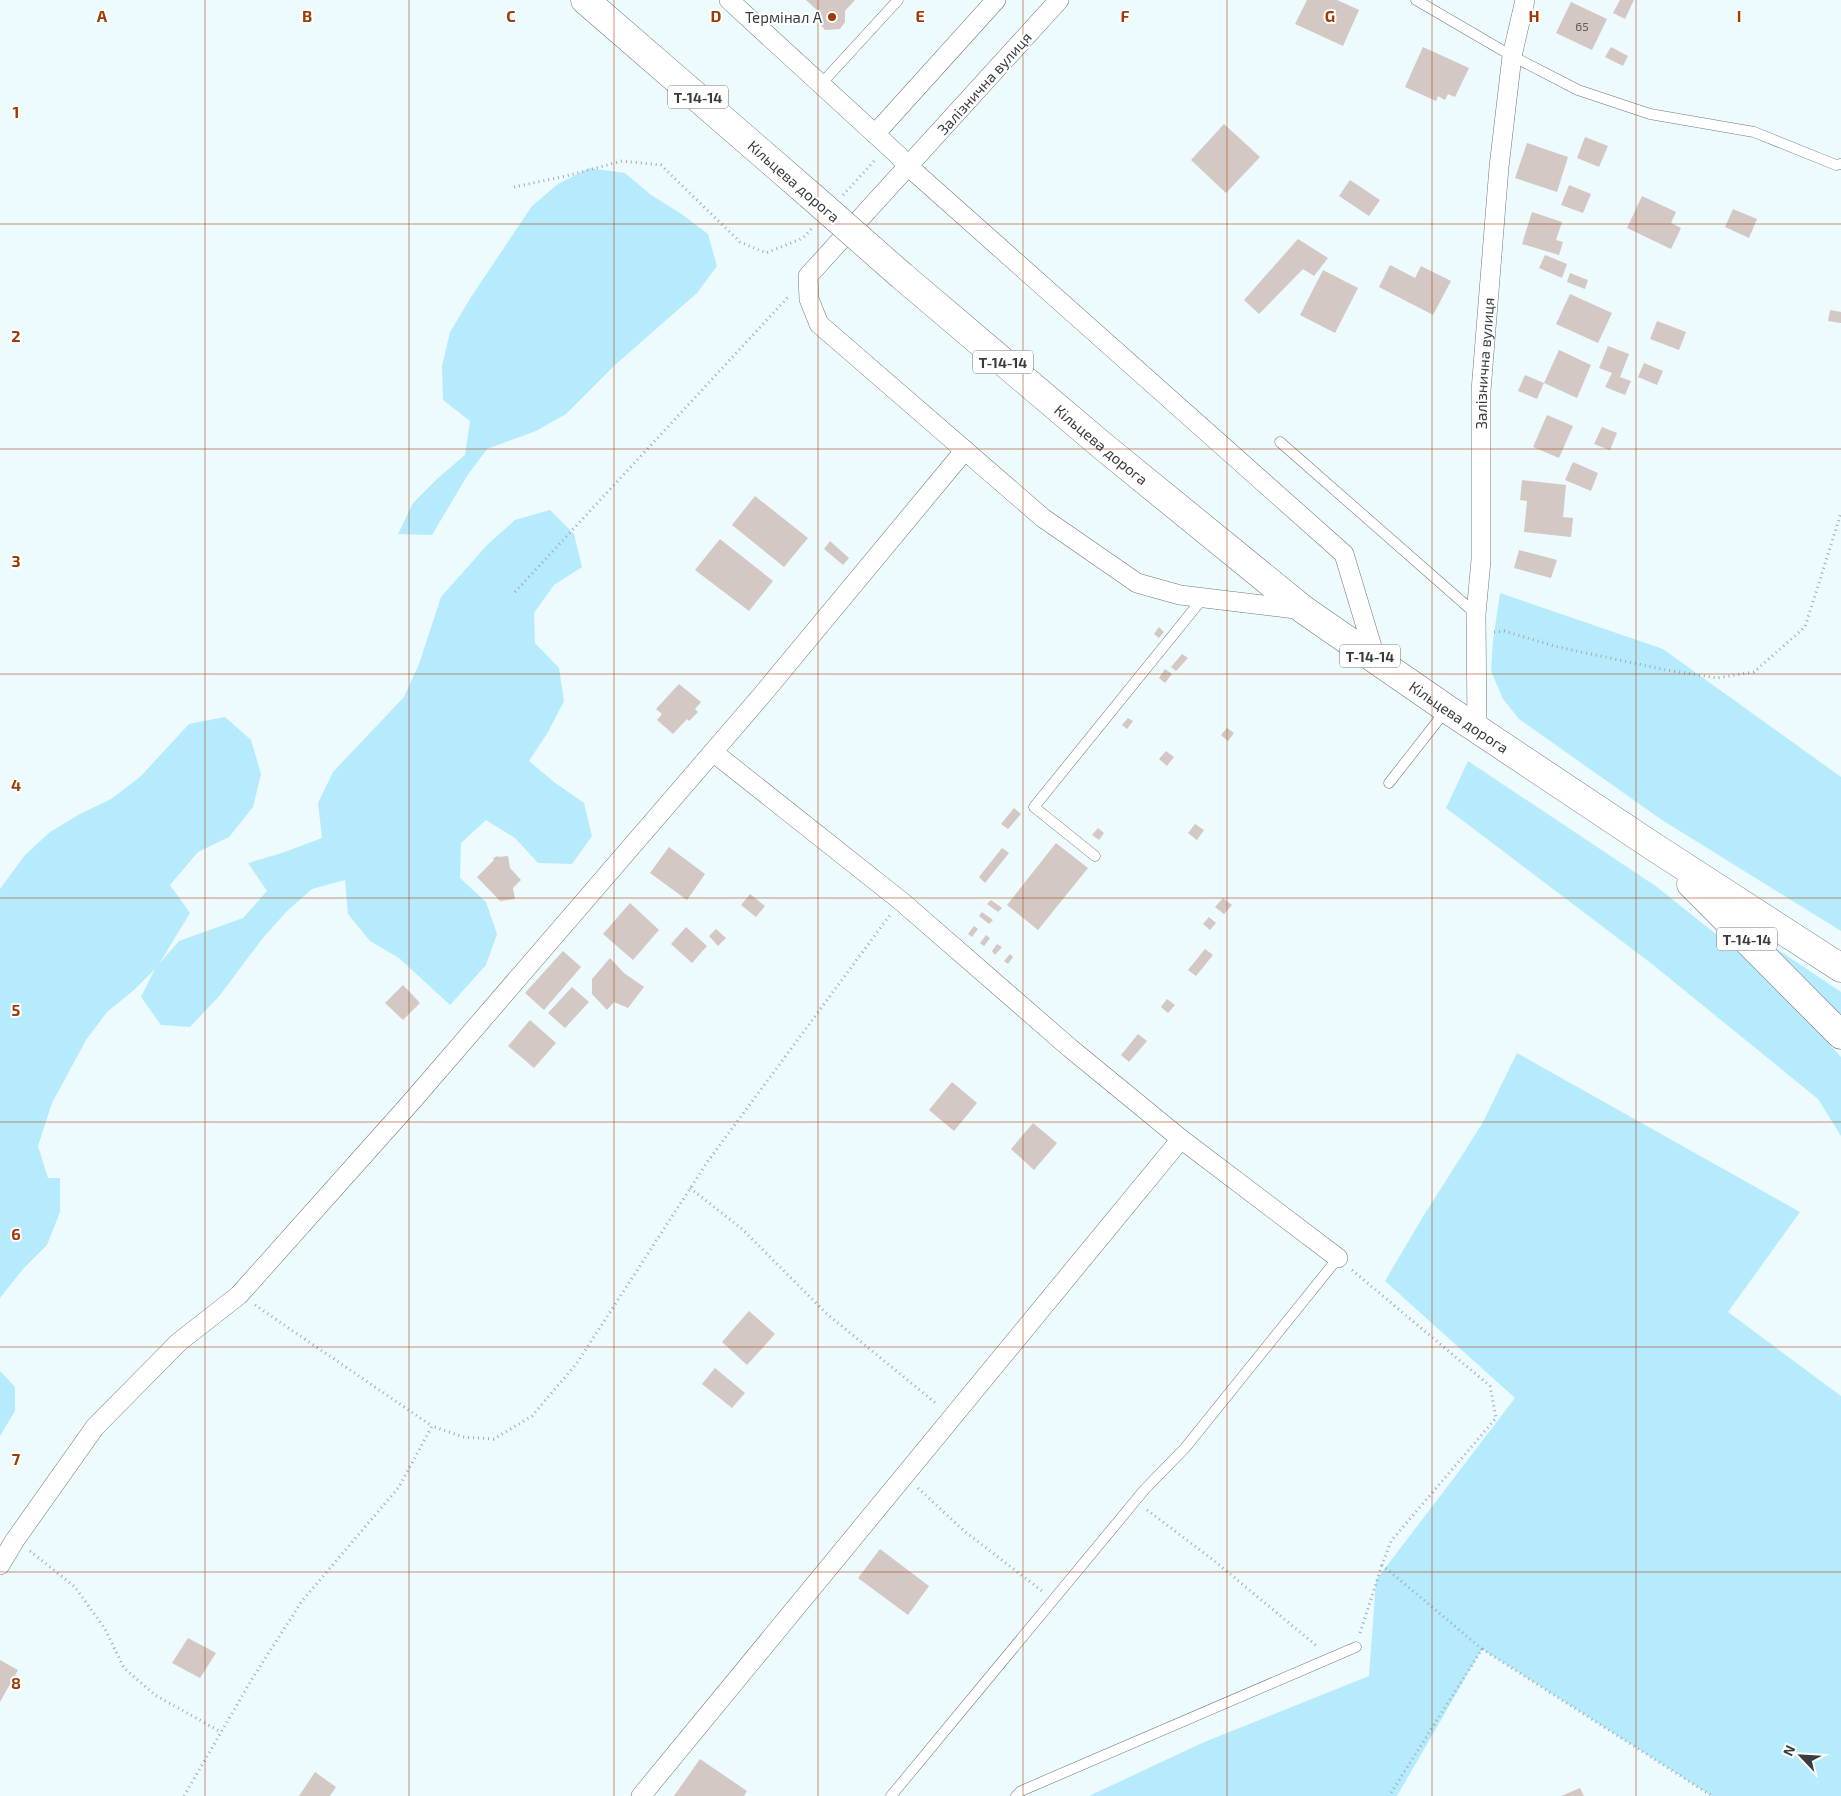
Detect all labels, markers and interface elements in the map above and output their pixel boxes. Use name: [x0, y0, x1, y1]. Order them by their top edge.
text: A: [97, 6, 108, 25]
text: B: [302, 6, 312, 25]
text: C: [506, 6, 516, 25]
text: D: [711, 6, 722, 25]
text: E: [915, 6, 925, 25]
text: F: [1121, 6, 1130, 25]
text: G: [1325, 6, 1335, 25]
text: H: [1528, 6, 1540, 25]
text: I: [1737, 6, 1741, 25]
place label: Термінал А: [745, 8, 823, 26]
marker: Термінал А: [826, 11, 838, 23]
house number: 65: [1575, 19, 1589, 33]
street label: Залізнична вулиця: [933, 28, 1036, 139]
road number: Т-14-14: [668, 85, 728, 108]
text: 1: [13, 102, 19, 121]
street label: Кільцева дорога: [744, 136, 844, 226]
street label: Залізнична вулиця: [1472, 297, 1497, 429]
text: 2: [11, 326, 21, 345]
road number: Т-14-14: [973, 351, 1033, 374]
street label: Кільцева дорога: [1051, 400, 1152, 488]
text: 3: [11, 551, 21, 570]
road number: Т-14-14: [1340, 644, 1400, 668]
street label: Кільцева дорога: [1406, 677, 1512, 757]
text: 4: [11, 775, 21, 794]
road number: Т-14-14: [1717, 928, 1777, 951]
text: 5: [12, 1000, 21, 1019]
text: 6: [11, 1224, 21, 1243]
text: 7: [12, 1449, 21, 1468]
text: 8: [11, 1673, 21, 1692]
north arrow: [1776, 1731, 1826, 1781]
text: N: [1779, 1742, 1799, 1758]

